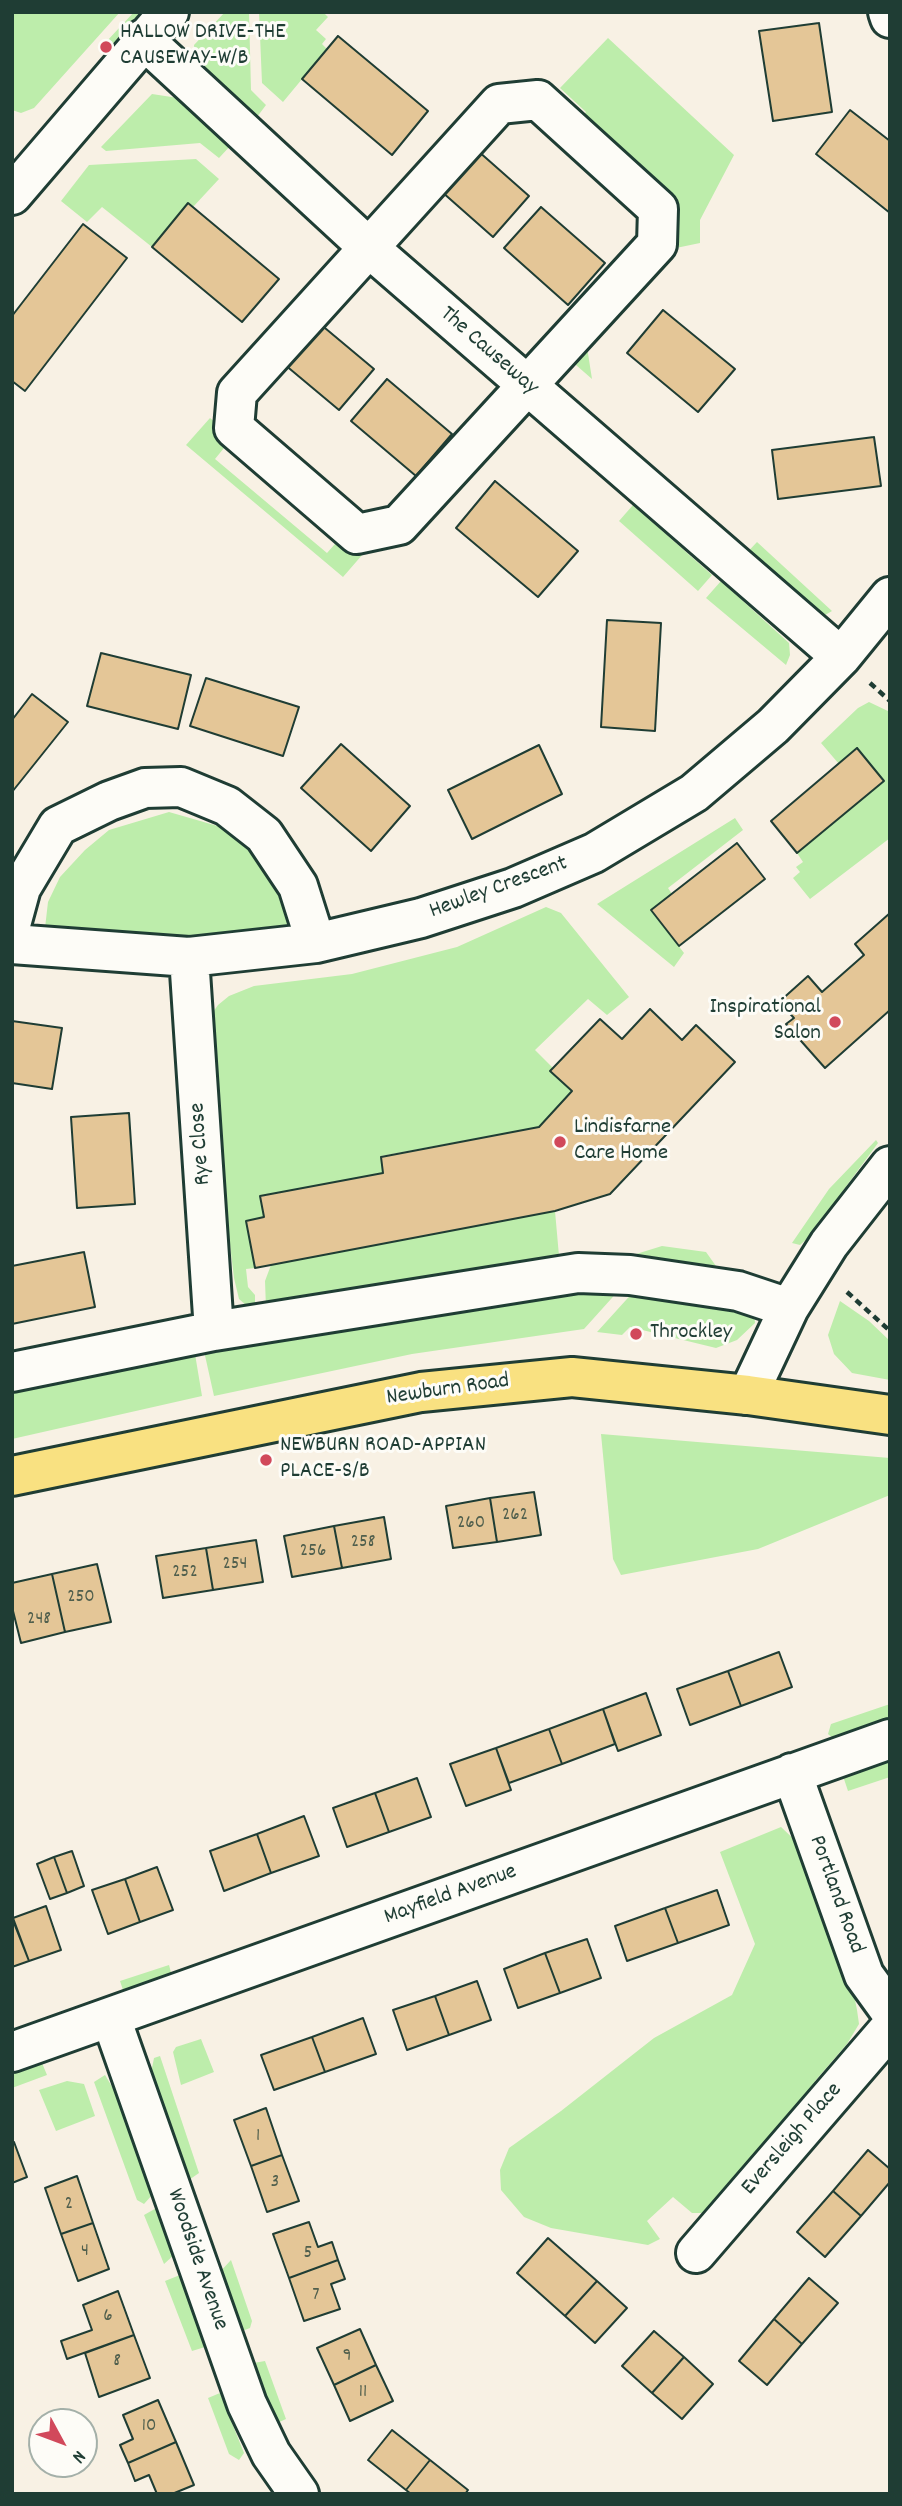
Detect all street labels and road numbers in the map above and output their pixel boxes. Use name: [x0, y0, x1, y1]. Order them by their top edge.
street label: The Causeway: [433, 302, 543, 402]
street label: Hewley Crescent: [426, 851, 572, 927]
street label: Rye Close: [185, 1102, 219, 1186]
street label: Newburn Road: [385, 1369, 511, 1413]
street label: Portland Road: [801, 1832, 869, 1958]
street label: Mayfield Avenue: [381, 1859, 521, 1933]
street label: Eversleigh Place: [737, 2078, 849, 2202]
street label: Woodside Avenue: [159, 2186, 233, 2334]

